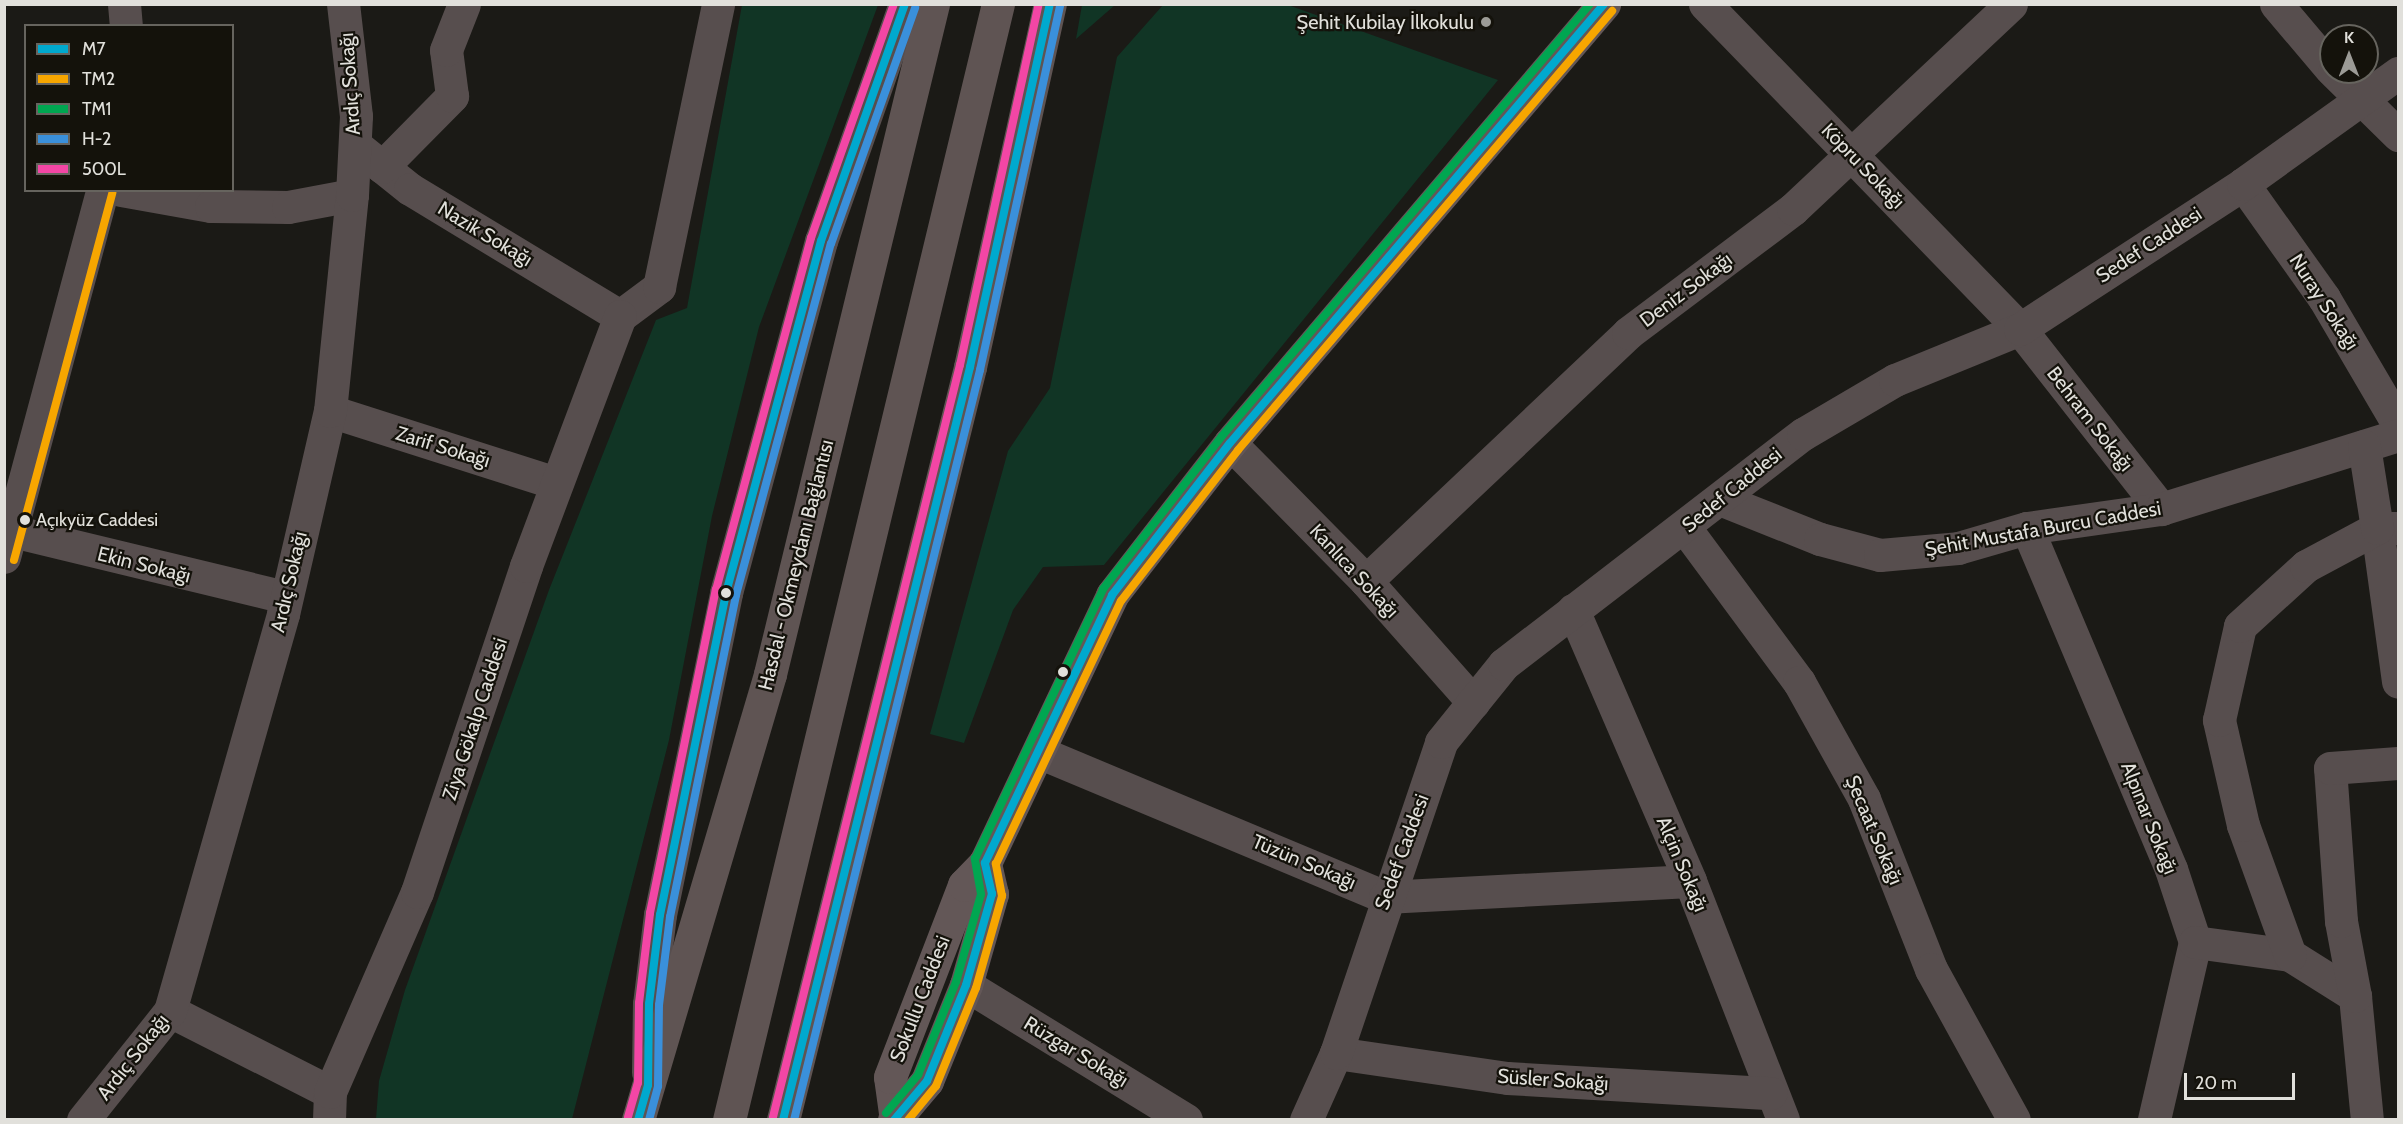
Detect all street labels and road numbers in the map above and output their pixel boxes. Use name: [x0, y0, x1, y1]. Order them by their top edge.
street label: Ardıç Sokağı: [334, 32, 366, 136]
street label: Köpru Sokağı: [1816, 118, 1910, 214]
street label: Nazik Sokağı: [433, 196, 537, 272]
street label: Sedef Caddesi: [2092, 202, 2206, 288]
street label: Deniz Sokağı: [1635, 248, 1737, 332]
street label: Nuray Sokağı: [2284, 249, 2364, 355]
street label: Behram Sokağı: [2042, 362, 2138, 476]
street label: Zarif Sokağı: [393, 421, 493, 473]
street label: Hasdal - Okmeydanı Bağlantısı: [753, 437, 839, 693]
street label: Sedef Caddesi: [1677, 443, 1787, 537]
street label: Şehit Mustafa Burcu Caddesi: [1923, 496, 2163, 562]
street label: Kanlıca Sokağı: [1304, 519, 1404, 623]
street label: Ardıç Sokağı: [266, 529, 312, 635]
street label: Ekin Sokağı: [95, 542, 193, 588]
street label: Ziya Gökalp Caddesi: [437, 635, 513, 803]
street label: Alpınar Sokağı: [2116, 758, 2182, 878]
street label: Şecaat Sokağı: [1840, 772, 1908, 888]
street label: Sedef Caddesi: [1370, 791, 1434, 913]
street label: Alçin Sokağı: [1651, 813, 1713, 915]
street label: Tüzün Sokağı: [1249, 829, 1359, 895]
street label: Sokullu Caddesi: [885, 932, 955, 1066]
street label: Ardıç Sokağı: [92, 1009, 174, 1105]
street label: Rüzgar Sokağı: [1020, 1011, 1132, 1093]
street label: Süsler Sokağı: [1497, 1064, 1609, 1096]

